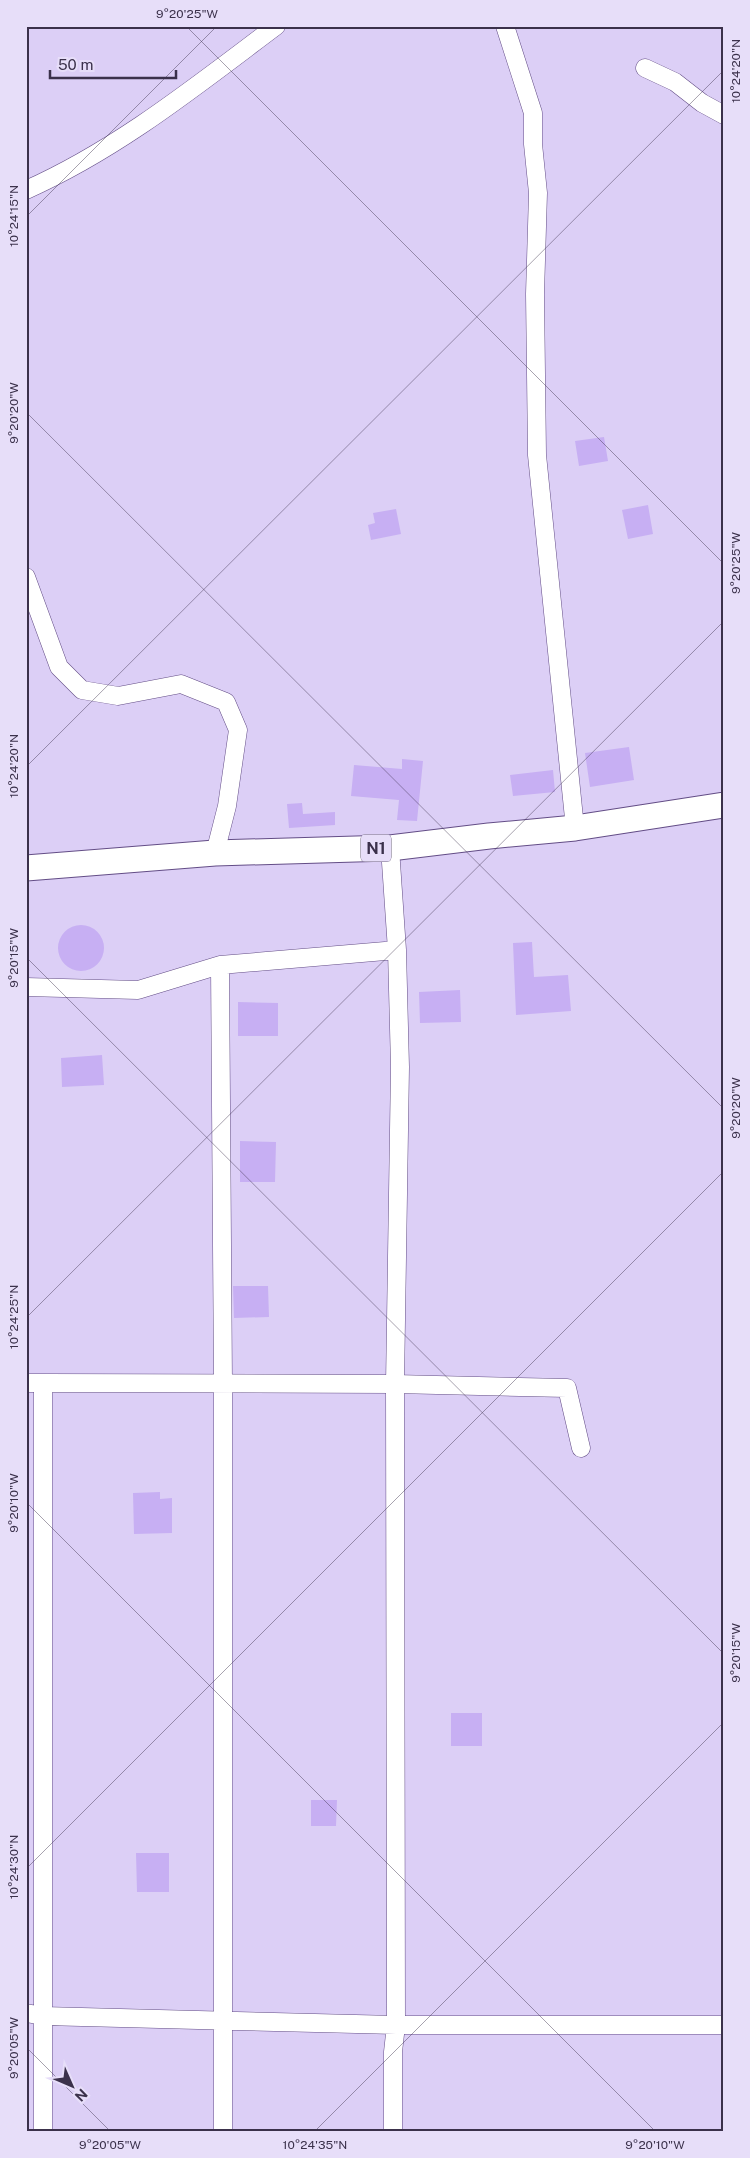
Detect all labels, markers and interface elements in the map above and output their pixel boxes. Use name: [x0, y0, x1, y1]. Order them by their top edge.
text: 9°20'25"W: [156, 7, 219, 21]
text: 10°24'20"N: [729, 39, 743, 103]
scale bar: [50, 48, 176, 80]
text: 50 m: [58, 56, 93, 73]
text: 10°24'15"N: [7, 185, 21, 247]
text: 9°20'20"W: [7, 382, 21, 444]
text: 9°20'25"W: [729, 531, 743, 594]
text: 10°24'20"N: [7, 734, 21, 798]
road number: N1: [361, 834, 391, 861]
text: 9°20'15"W: [7, 928, 21, 988]
text: 9°20'20"W: [729, 1077, 743, 1139]
text: 10°24'25"N: [7, 1285, 21, 1349]
text: 9°20'10"W: [7, 1473, 21, 1533]
text: 9°20'15"W: [729, 1623, 743, 1683]
text: 10°24'30"N: [7, 1835, 21, 1899]
text: 9°20'05"W: [7, 2016, 21, 2079]
north arrow: [48, 2060, 98, 2110]
text: N: [72, 2086, 91, 2105]
text: 9°20'05"W: [79, 2138, 142, 2152]
text: 10°24'35"N: [283, 2138, 347, 2152]
text: 9°20'10"W: [625, 2138, 685, 2152]

